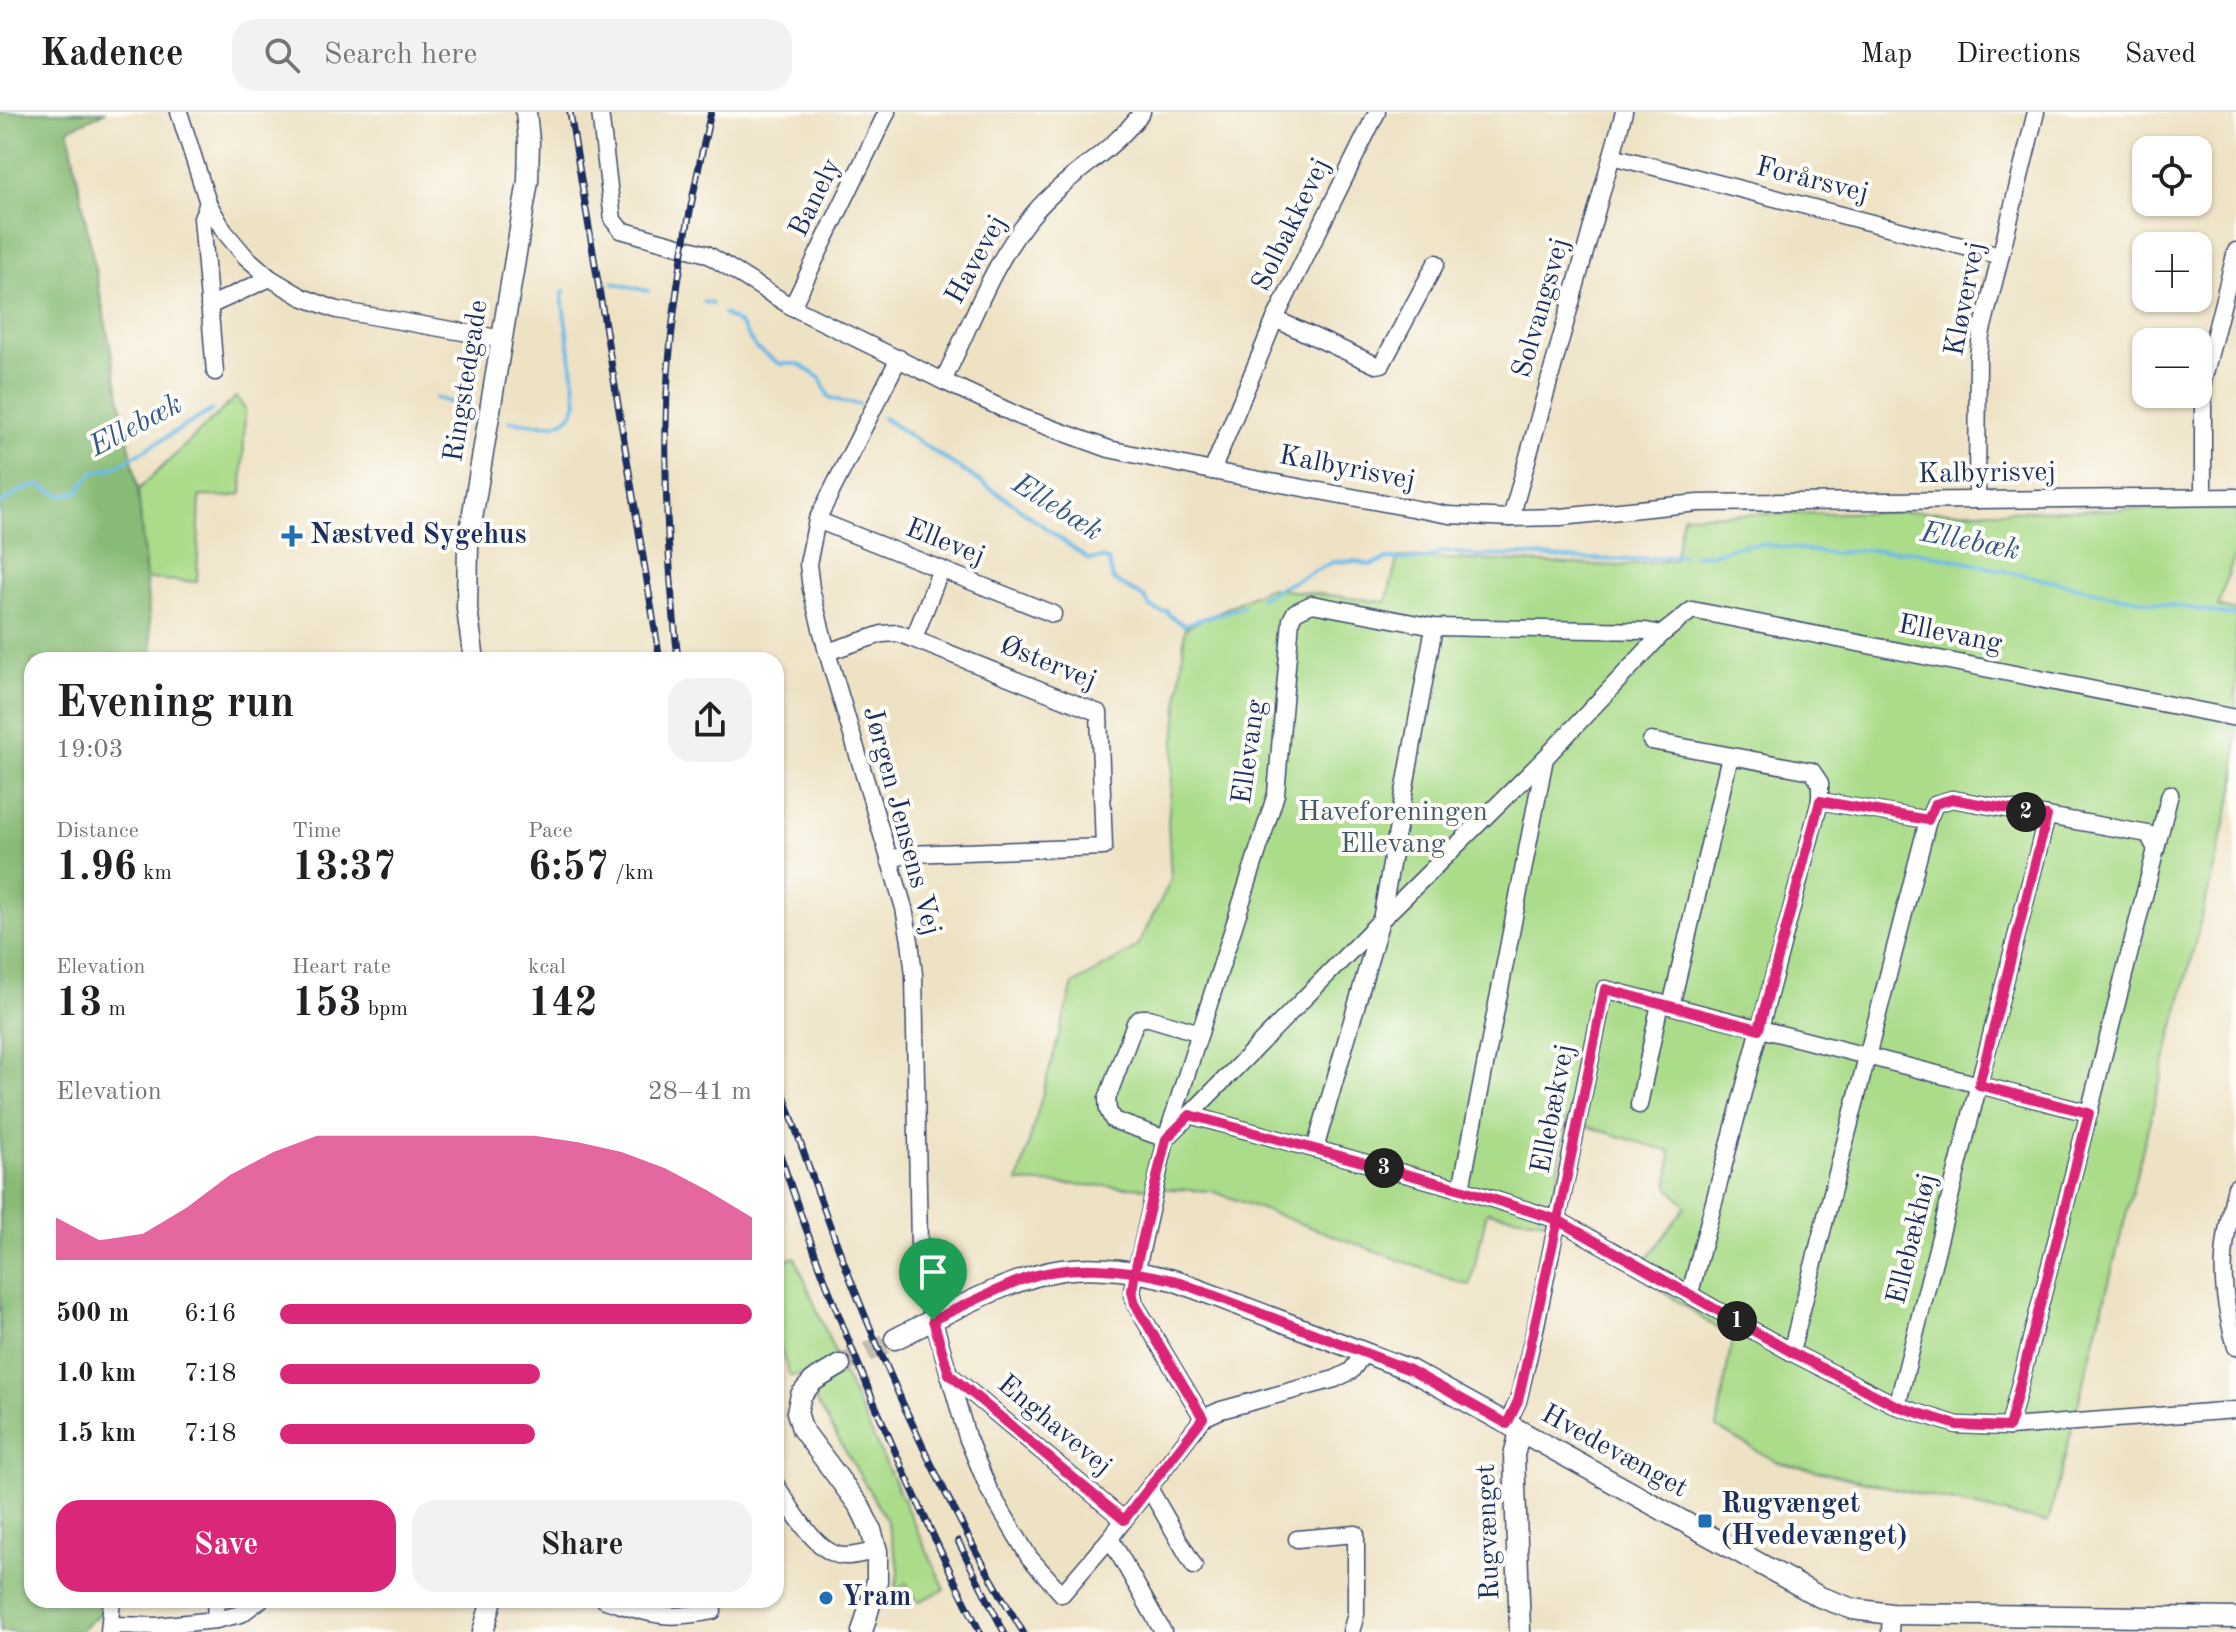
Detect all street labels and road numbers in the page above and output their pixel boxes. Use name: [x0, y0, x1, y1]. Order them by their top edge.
street label: Forårsvej: [1753, 153, 1871, 209]
street label: Banely: [785, 154, 847, 242]
street label: Solbakkevej: [1248, 154, 1336, 296]
street label: Havevej: [941, 211, 1013, 309]
street label: Solvangsvej: [1509, 235, 1575, 381]
street label: Kløvervej: [1941, 239, 1991, 359]
street label: Ringstedgade: [440, 298, 494, 464]
street label: Kalbyrisvej: [1276, 442, 1418, 496]
street label: Kalbyrisvej: [1918, 459, 2056, 489]
street label: Ellevej: [901, 515, 989, 571]
street label: Ellevang: [1896, 611, 2004, 659]
street label: Østervej: [996, 632, 1100, 696]
street label: Ellevang: [1229, 698, 1271, 806]
street label: Jørgen Jensens Vej: [857, 704, 945, 938]
street label: Ellebækvej: [1528, 1042, 1580, 1176]
street label: Ellebækhøj: [1883, 1171, 1943, 1307]
street label: Enghavevej: [992, 1370, 1116, 1482]
street label: Hvedevænget: [1536, 1400, 1692, 1504]
street label: Rugvænget: [1473, 1463, 1505, 1601]

